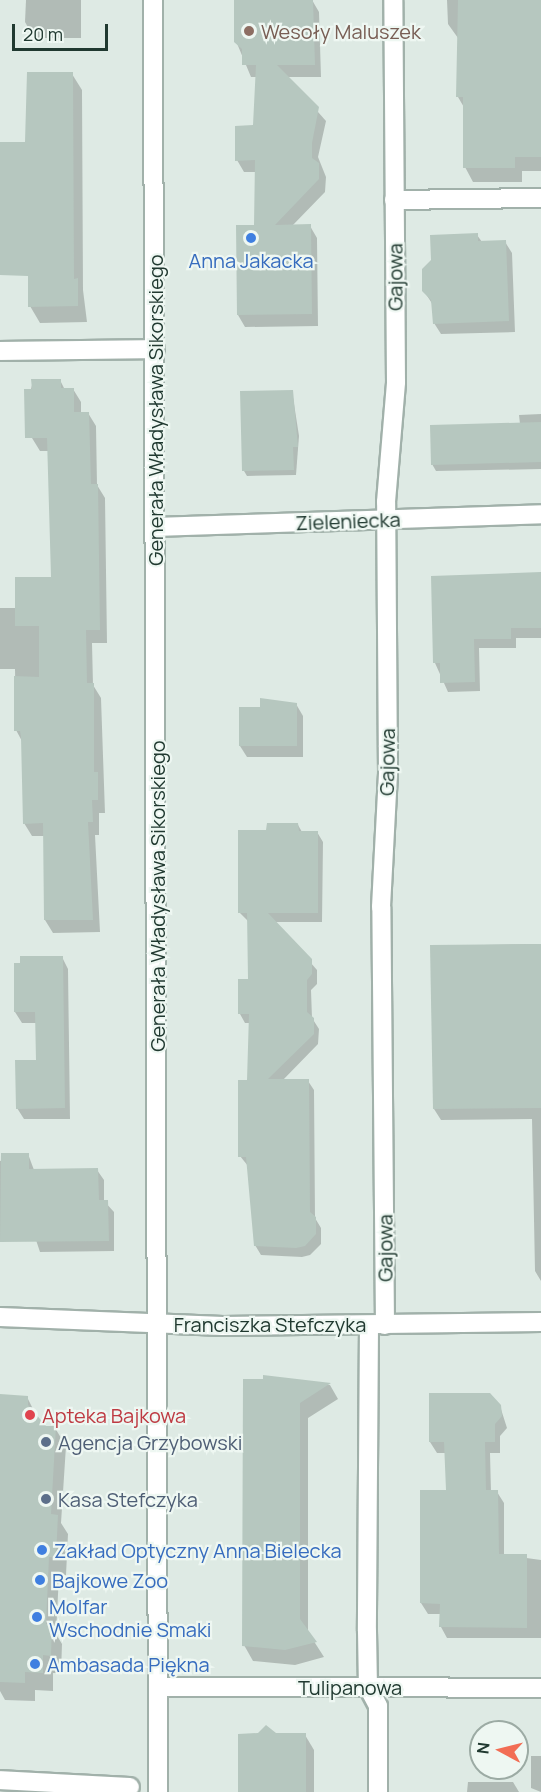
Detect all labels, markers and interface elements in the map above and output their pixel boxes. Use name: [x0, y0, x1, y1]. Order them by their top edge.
scale bar: [15, 12, 111, 50]
place label: Wesoły Maluszek: [261, 19, 421, 43]
text: 20 m: [23, 22, 63, 46]
marker: Wesoły Maluszek: [242, 24, 256, 38]
marker: Anna Jakacka: [244, 231, 258, 245]
street label: Gajowa: [383, 243, 407, 311]
place label: Anna Jakacka: [188, 248, 314, 272]
street label: Generała Władysława Sikorskiego: [143, 254, 167, 566]
street label: Zieleniecka: [295, 507, 401, 535]
street label: Gajowa: [374, 728, 400, 796]
street label: Generała Władysława Sikorskiego: [145, 740, 169, 1052]
street label: Gajowa: [373, 1214, 397, 1282]
street label: Franciszka Stefczyka: [174, 1312, 366, 1336]
place label: Apteka Bajkowa: [42, 1403, 186, 1427]
marker: Apteka Bajkowa: [23, 1408, 37, 1422]
place label: Agencja Grzybowski: [58, 1430, 242, 1454]
marker: Agencja Grzybowski: [39, 1435, 53, 1449]
place label: Kasa Stefczyka: [58, 1487, 198, 1511]
marker: Kasa Stefczyka: [39, 1492, 53, 1506]
place label: Zakład Optyczny Anna Bielecka: [54, 1538, 342, 1562]
marker: Zakład Optyczny Anna Bielecka: [35, 1543, 49, 1557]
place label: Bajkowe Zoo: [52, 1568, 168, 1592]
marker: Bajkowe Zoo: [33, 1573, 47, 1587]
place label: Molfar Wschodnie Smaki: [49, 1594, 211, 1641]
marker: Molfar Wschodnie Smaki: [30, 1610, 44, 1624]
place label: Ambasada Piękna: [47, 1652, 209, 1676]
marker: Ambasada Piękna: [28, 1657, 42, 1671]
street label: Tulipanowa: [298, 1675, 402, 1699]
north arrow: [469, 1720, 529, 1780]
text: N: [472, 1741, 495, 1755]

